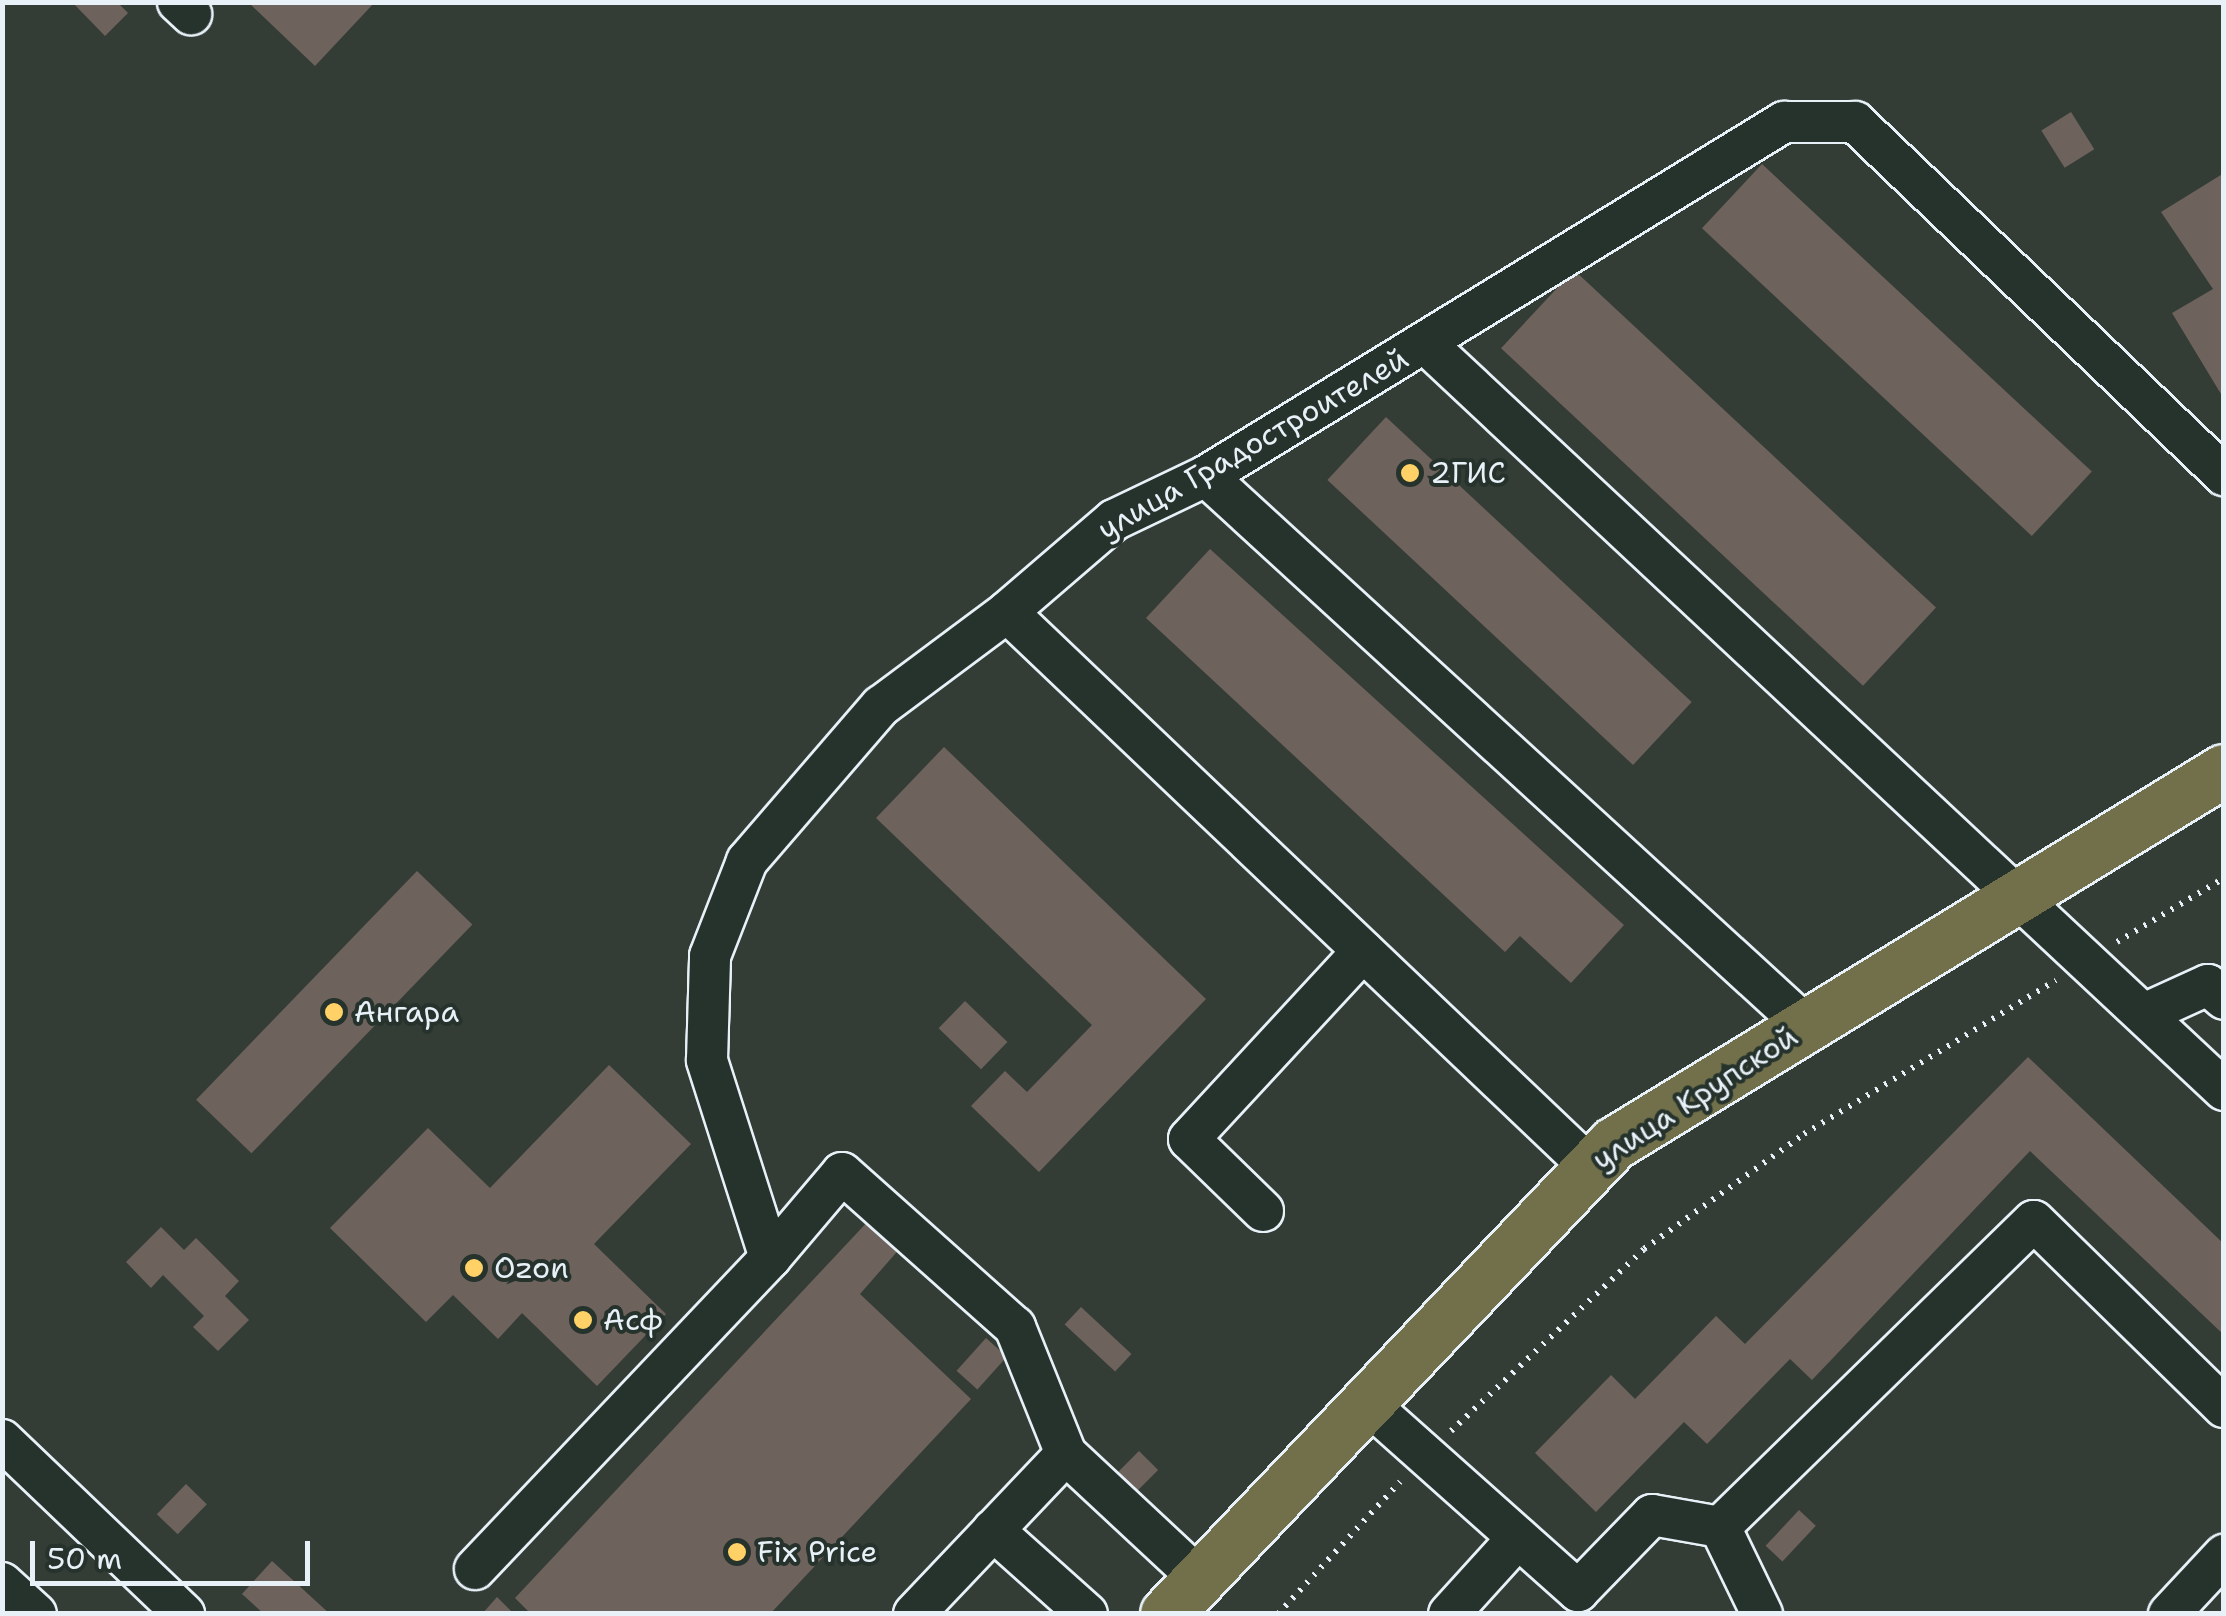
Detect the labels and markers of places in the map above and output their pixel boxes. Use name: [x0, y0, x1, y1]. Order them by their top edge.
place label: 2ГИС: [1430, 455, 1506, 491]
marker: 2ГИС: [1399, 462, 1421, 484]
place label: Ангара: [354, 994, 459, 1030]
marker: Ангара: [323, 1001, 345, 1023]
place label: Ozon: [494, 1250, 569, 1286]
marker: Ozon: [463, 1257, 485, 1279]
place label: Асф: [603, 1302, 663, 1338]
marker: Асф: [572, 1309, 594, 1331]
place label: Fix Price: [757, 1534, 878, 1570]
marker: Fix Price: [726, 1541, 748, 1563]

